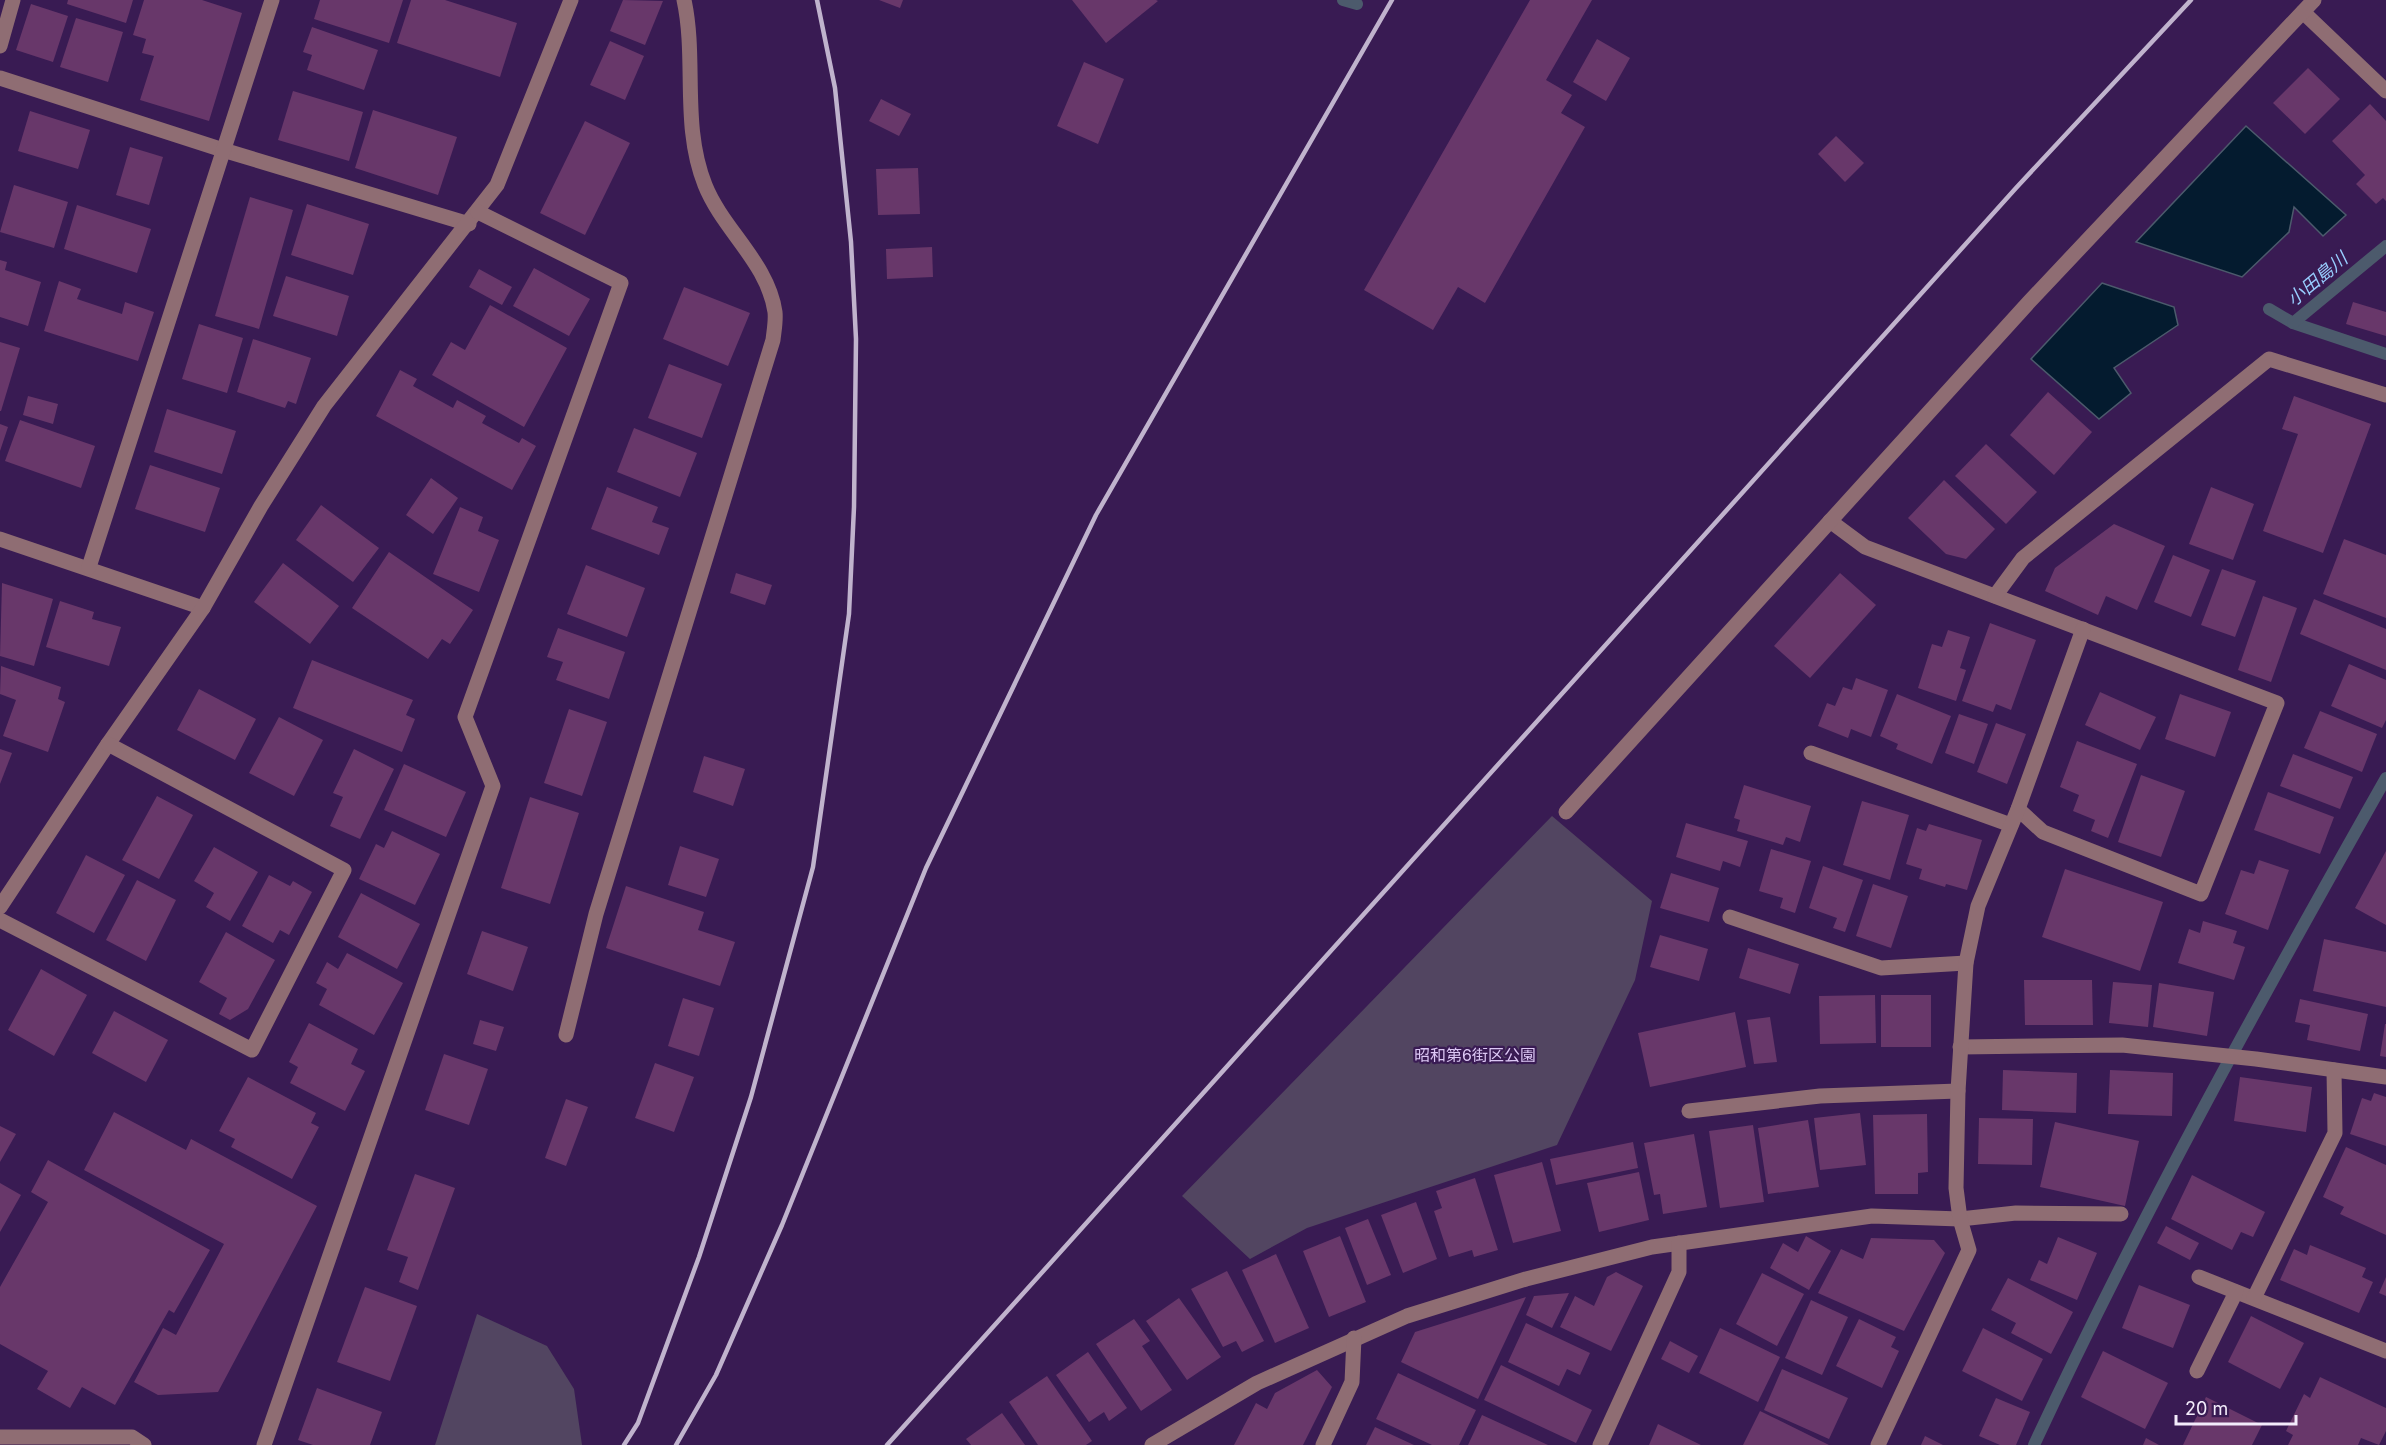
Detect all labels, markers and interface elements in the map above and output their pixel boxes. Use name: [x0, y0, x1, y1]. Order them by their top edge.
water label: 小田島川: [2283, 247, 2353, 310]
park label: 昭和第6街区公園: [1414, 1045, 1536, 1065]
scale bar: [2176, 1388, 2296, 1426]
text: 20 m: [2185, 1398, 2228, 1419]

